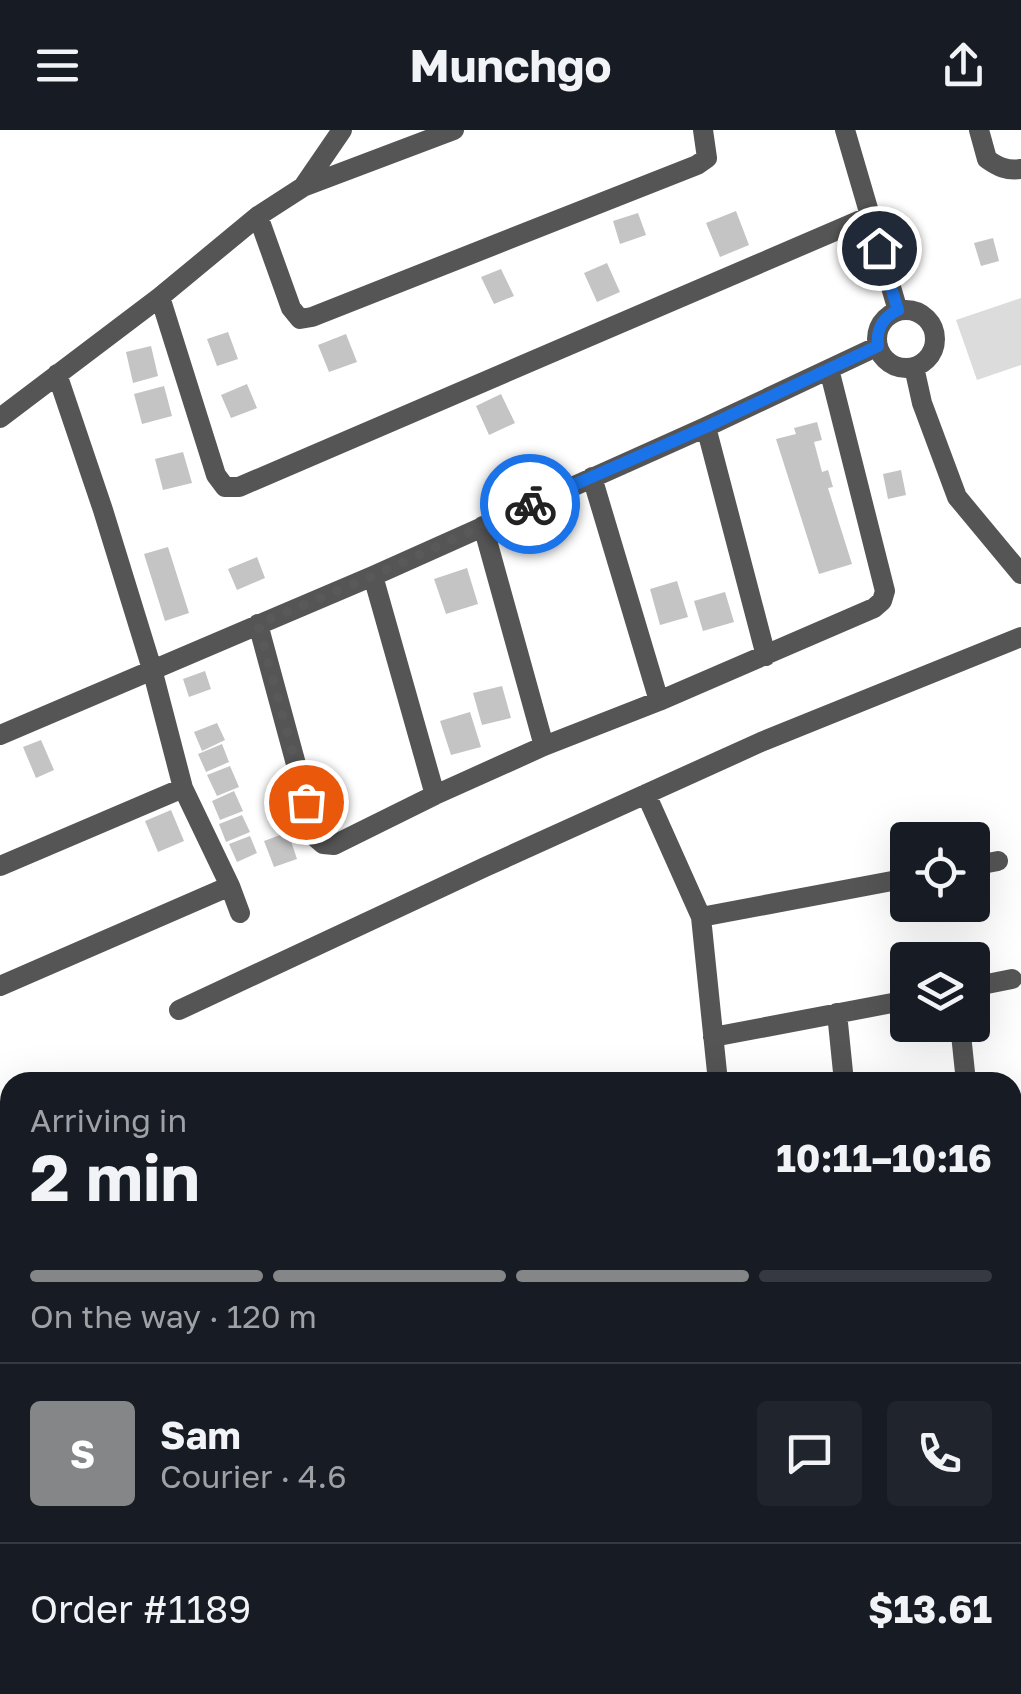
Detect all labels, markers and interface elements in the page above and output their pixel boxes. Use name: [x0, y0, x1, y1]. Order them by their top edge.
icon: menu: [30, 38, 85, 93]
text: Munchgo: [410, 38, 611, 92]
icon: share: [936, 38, 991, 93]
pin: [837, 206, 922, 291]
icon: home: [852, 221, 907, 276]
courier: [480, 454, 580, 554]
icon: bike: [503, 477, 558, 532]
pin: [264, 760, 349, 845]
icon: bag: [279, 775, 334, 830]
map controls: [890, 822, 990, 1042]
button: locate: [890, 822, 990, 922]
button: layers: [890, 942, 990, 1042]
text: Arriving in: [30, 1101, 187, 1139]
text: 10:11–10:16: [776, 1135, 992, 1180]
text: 2 min: [30, 1137, 200, 1215]
text: On the way · 120 m: [30, 1297, 317, 1335]
button: chat: [757, 1401, 862, 1506]
button: phone: [887, 1401, 992, 1506]
text: Sam: [160, 1412, 241, 1457]
text: S: [70, 1431, 95, 1476]
text: Courier · 4.6: [160, 1457, 347, 1495]
text: Order #1189: [30, 1586, 251, 1631]
text: $13.61: [868, 1586, 992, 1631]

